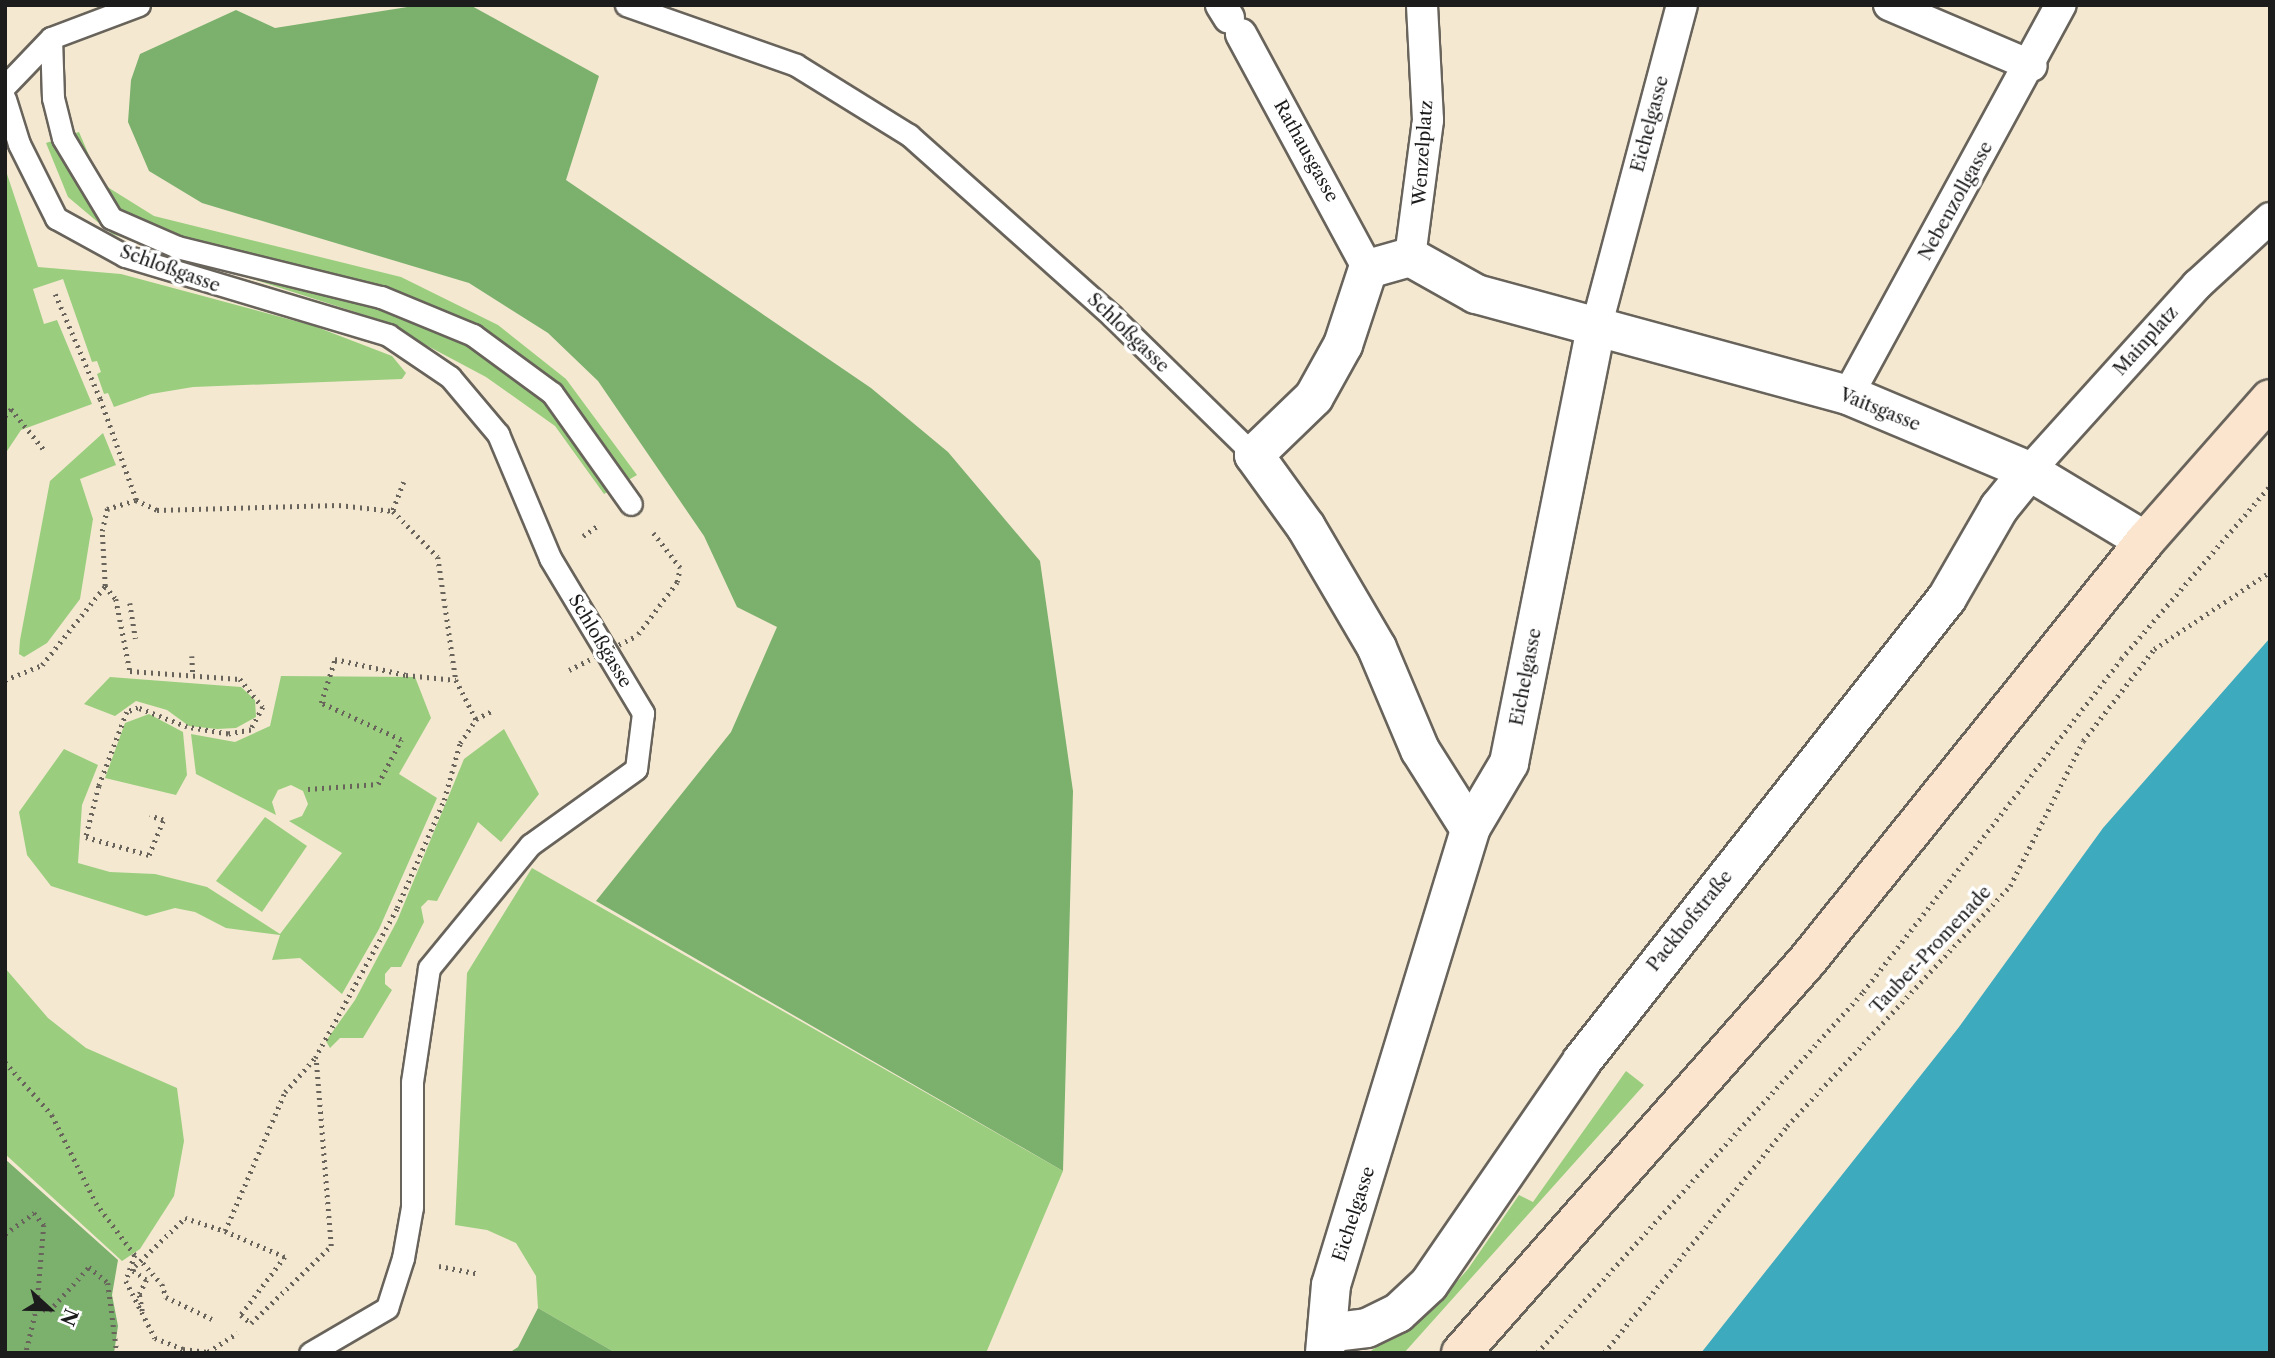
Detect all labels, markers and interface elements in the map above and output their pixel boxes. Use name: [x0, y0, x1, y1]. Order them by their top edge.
street label: Eichelgasse: [1627, 74, 1673, 174]
street label: Rathausgasse: [1269, 96, 1343, 206]
street label: Wenzelplatz: [1409, 99, 1437, 207]
street label: Nebenzollgasse: [1914, 138, 1998, 264]
street label: Schloßgasse: [117, 241, 223, 297]
street label: Schloßgasse: [1083, 289, 1173, 377]
street label: Mainplatz: [2109, 302, 2183, 380]
street label: Vaitsgasse: [1836, 384, 1924, 436]
street label: Schloßgasse: [564, 590, 636, 692]
street label: Eichelgasse: [1506, 626, 1546, 728]
street label: Packhofstraße: [1643, 866, 1737, 976]
street label: Tauber-Promenade: [1866, 882, 1996, 1018]
street label: Eichelgasse: [1328, 1164, 1380, 1264]
north arrow: [14, 1274, 84, 1344]
text: N: [55, 1305, 83, 1329]

